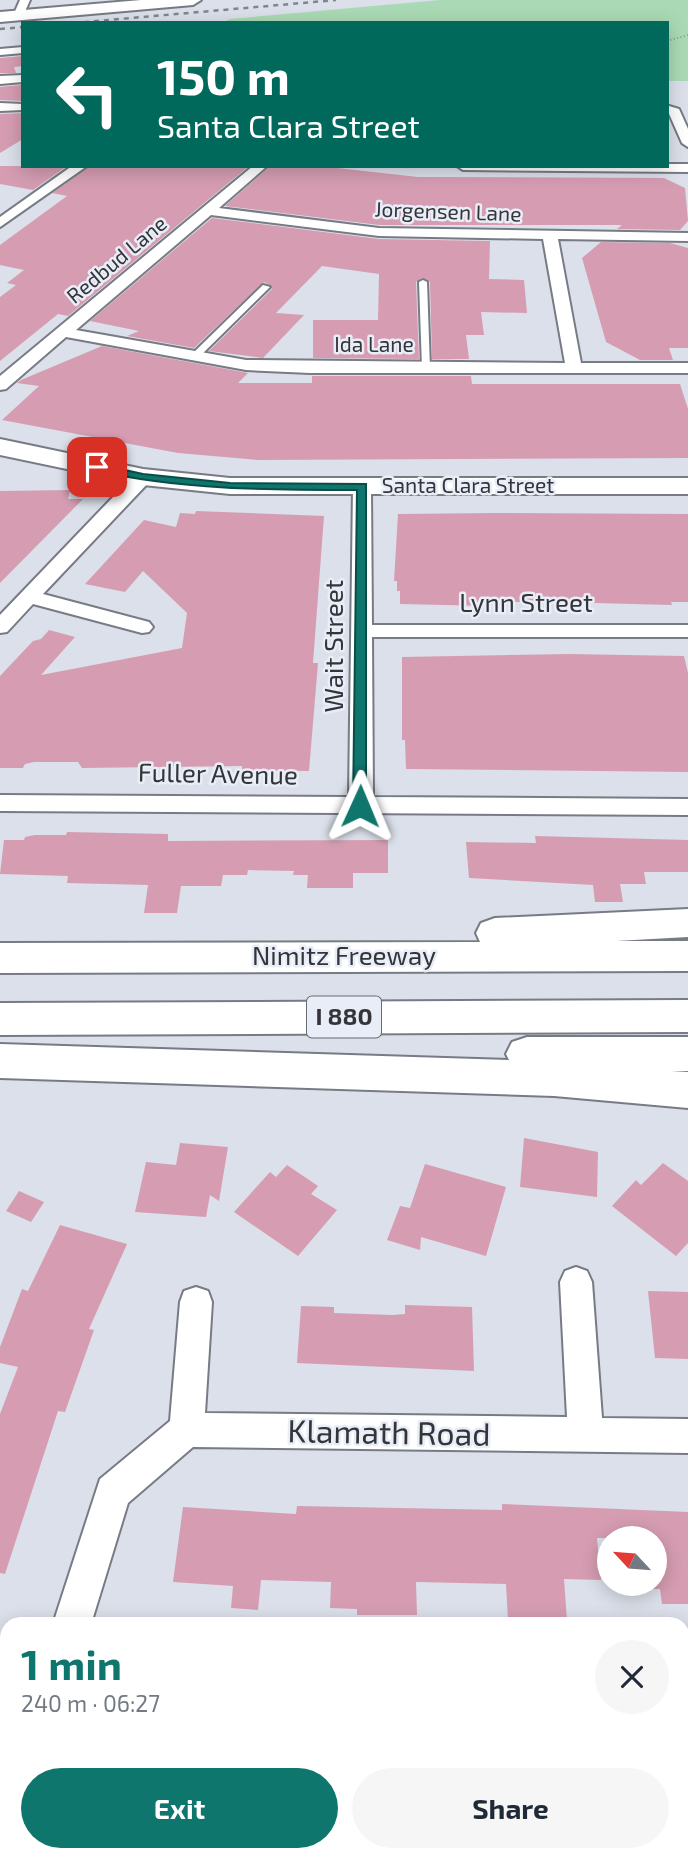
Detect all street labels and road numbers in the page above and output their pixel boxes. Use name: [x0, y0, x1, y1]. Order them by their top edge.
street label: Jorgensen Lane: [374, 195, 522, 226]
street label: Redbud Lane: [61, 210, 171, 308]
street label: Ida Lane: [334, 331, 414, 356]
street label: Santa Clara Street: [382, 472, 554, 497]
street label: Wait Street: [317, 579, 348, 713]
street label: Lynn Street: [459, 586, 593, 617]
street label: Fuller Avenue: [138, 756, 298, 789]
street label: Nimitz Freeway: [252, 939, 436, 970]
road number: I 880: [307, 996, 381, 1037]
street label: Klamath Road: [287, 1410, 491, 1452]

